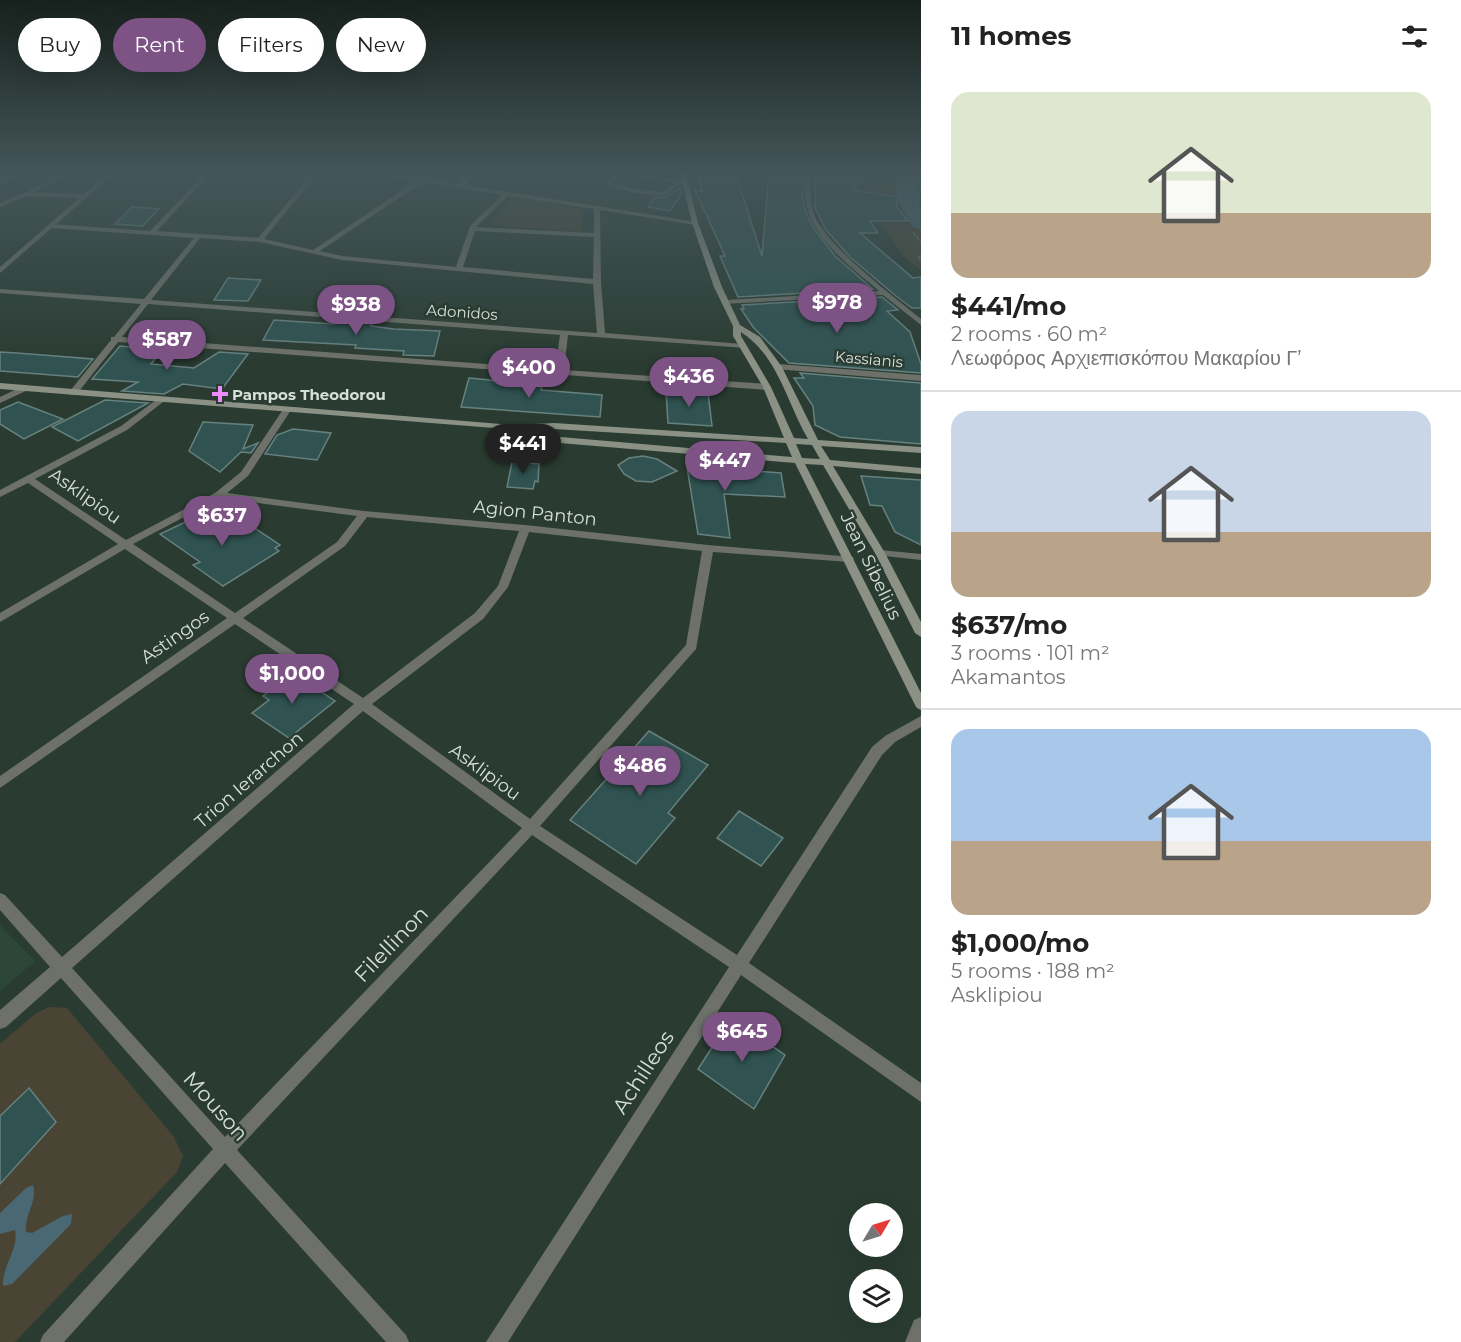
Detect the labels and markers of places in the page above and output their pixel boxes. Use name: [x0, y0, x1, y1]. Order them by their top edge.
pin: $978: [801, 283, 873, 334]
pin: $938: [320, 285, 392, 336]
pin: $587: [131, 320, 203, 371]
pin: $400: [493, 348, 565, 399]
pin: $436: [653, 357, 725, 408]
place label: Pampos Theodorou: [232, 385, 386, 404]
marker: Pampos Theodorou: [213, 387, 227, 401]
pin: $441: [487, 424, 559, 475]
pin: $447: [689, 441, 761, 492]
pin: $637: [186, 496, 258, 547]
pin: $1,000: [243, 654, 341, 705]
pin: $486: [604, 746, 676, 797]
pin: $645: [706, 1012, 778, 1063]

